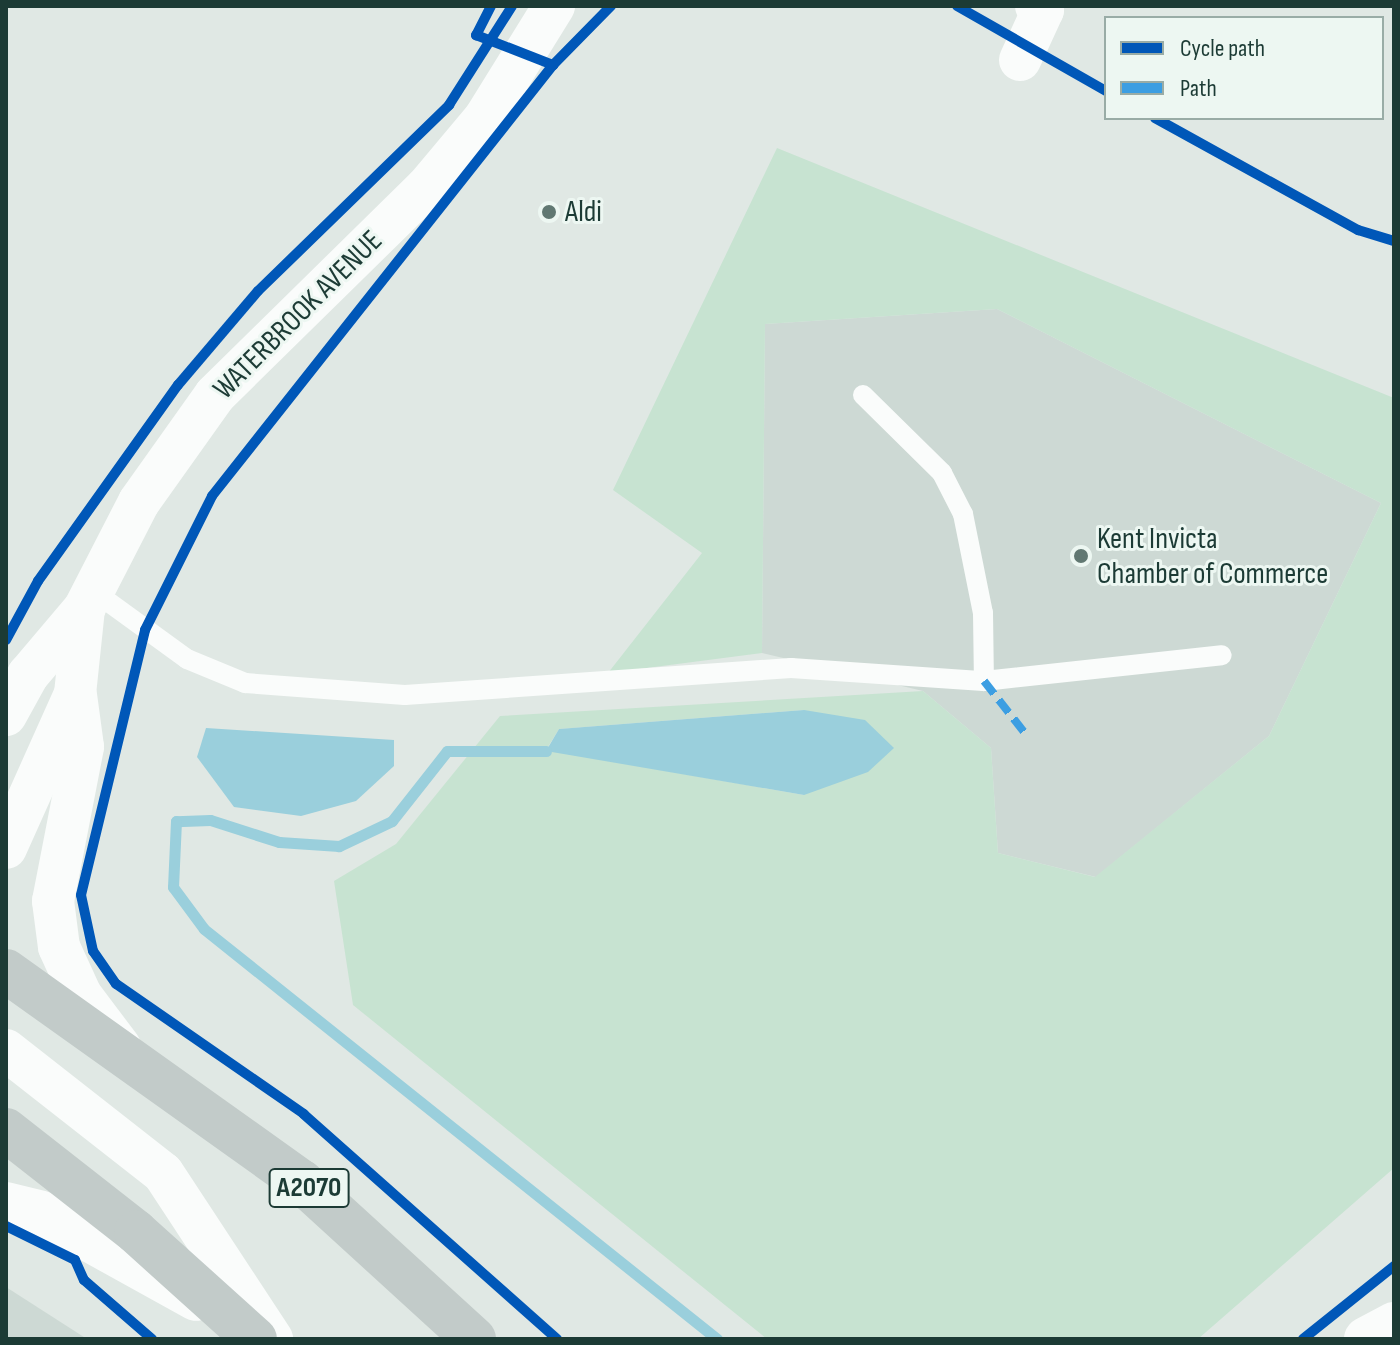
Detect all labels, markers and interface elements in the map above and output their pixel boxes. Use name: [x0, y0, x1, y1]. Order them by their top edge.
legend: [1104, 16, 1384, 120]
text: Cycle path: [1180, 34, 1265, 63]
text: Path: [1180, 74, 1217, 103]
place label: Aldi: [565, 194, 602, 230]
marker: Aldi: [540, 203, 558, 221]
street label: WATERBROOK AVENUE: [206, 223, 390, 407]
place label: Kent Invicta Chamber of Commerce: [1097, 521, 1328, 592]
marker: Kent Invicta Chamber of Commerce: [1072, 547, 1090, 565]
road number: A2070: [267, 1164, 351, 1212]

